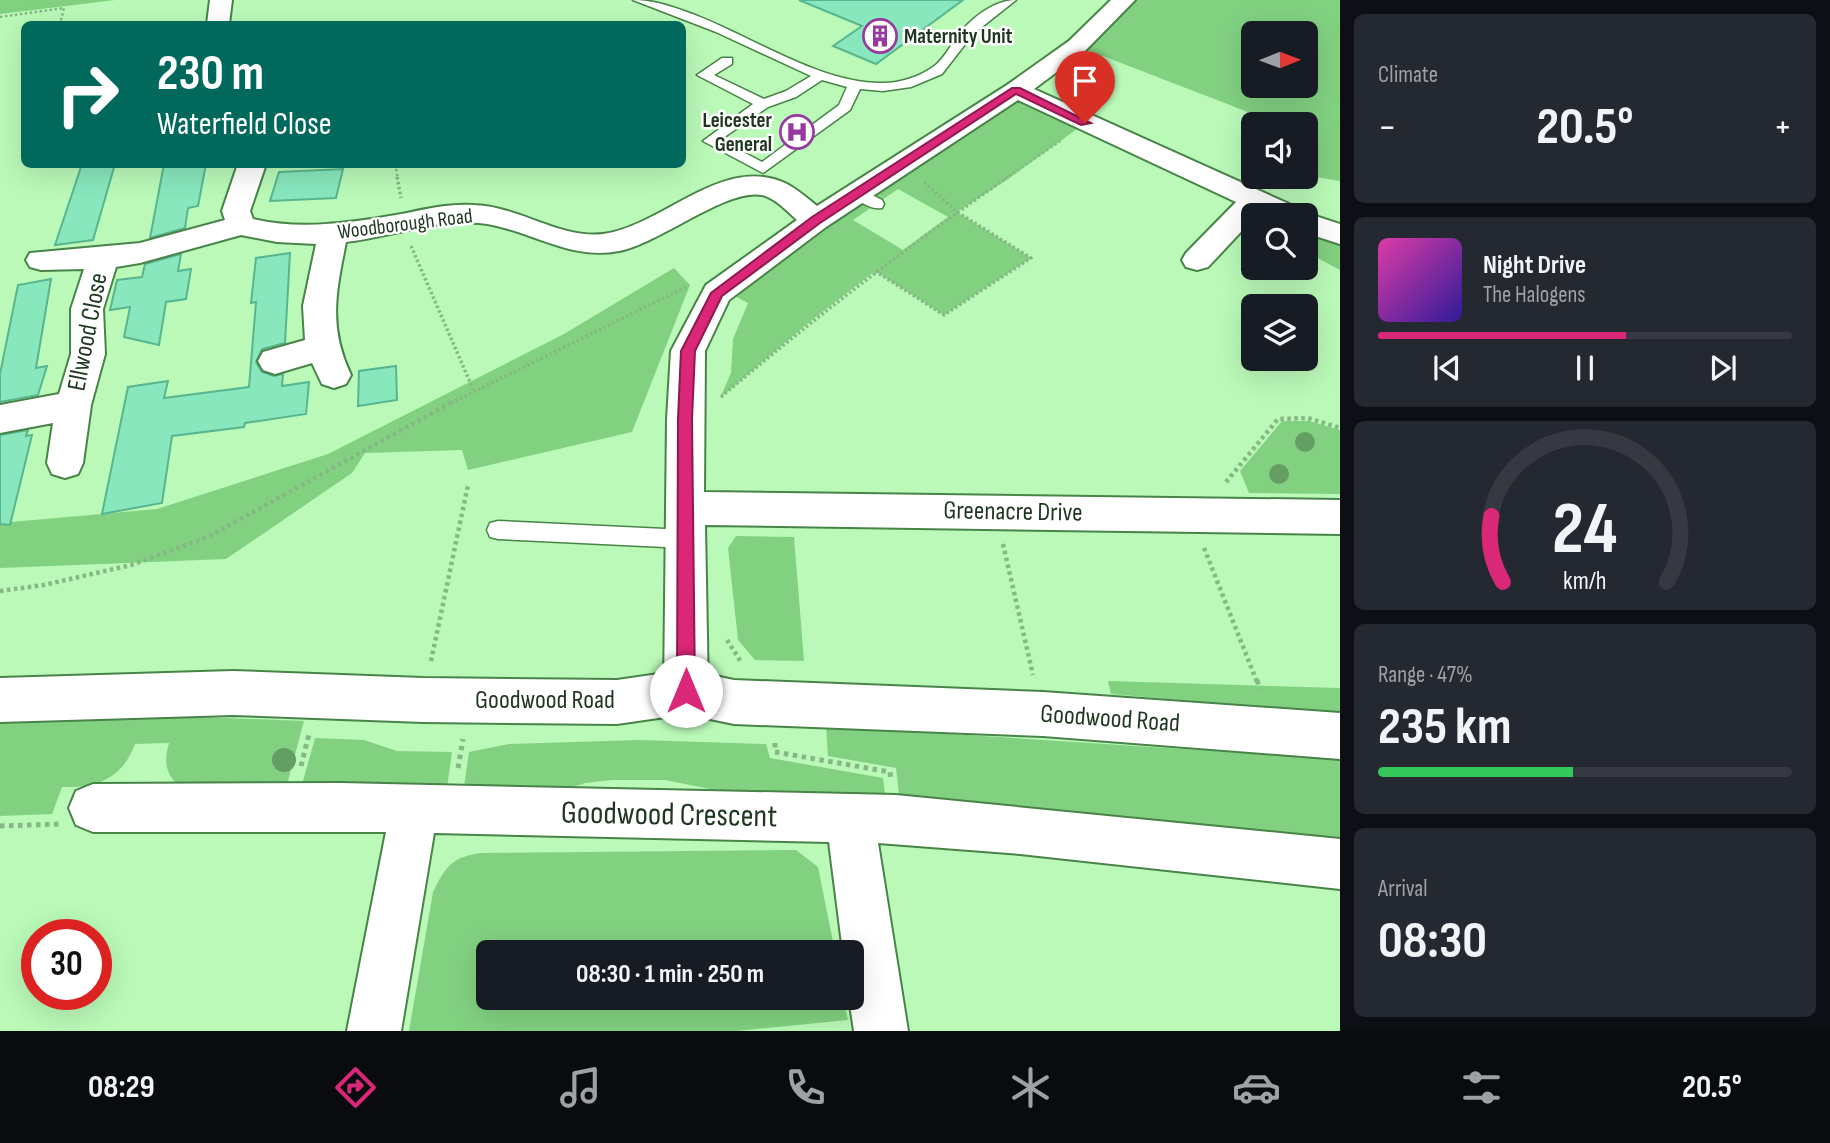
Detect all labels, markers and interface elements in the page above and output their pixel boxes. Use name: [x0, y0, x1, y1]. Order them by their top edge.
building icon: Maternity Unit: [861, 17, 899, 55]
north arrow: [1241, 21, 1318, 98]
map controls: [1241, 21, 1318, 371]
place label: Maternity Unit: [904, 24, 1012, 49]
text: 230 m: [157, 45, 264, 104]
icon: right: [42, 49, 133, 140]
pin: [1055, 51, 1115, 123]
text: Climate: [1378, 61, 1438, 89]
icon: arrive: [1066, 62, 1104, 100]
text: 20.5°: [1536, 96, 1634, 159]
text: Waterfield Close: [157, 105, 332, 144]
text: −: [1378, 105, 1397, 150]
text: +: [1773, 105, 1792, 150]
place label: Leicester General: [703, 108, 772, 157]
button: sound: [1241, 112, 1318, 189]
hospital icon: Leicester General: [778, 113, 816, 151]
street label: Woodborough Road: [336, 203, 474, 245]
button: search: [1241, 203, 1318, 280]
text: Night Drive: [1483, 250, 1586, 281]
street label: Ellwood Close: [61, 270, 115, 394]
text: The Halogens: [1483, 281, 1586, 309]
button: layers: [1241, 294, 1318, 371]
icon: previous: [1428, 349, 1466, 387]
icon: pause: [1566, 349, 1604, 387]
icon: next: [1704, 349, 1742, 387]
text: 24: [1552, 486, 1618, 574]
street label: Greenacre Drive: [943, 495, 1083, 529]
text: km/h: [1563, 565, 1607, 596]
position arrow: [649, 654, 723, 728]
text: Range · 47%: [1378, 661, 1473, 689]
street label: Goodwood Road: [475, 685, 615, 716]
text: 235 km: [1378, 696, 1512, 759]
street label: Goodwood Road: [1039, 699, 1181, 739]
street label: Goodwood Crescent: [560, 794, 778, 836]
text: Arrival: [1378, 875, 1427, 903]
text: 08:30: [1378, 910, 1487, 973]
speed limit sign: 30: [21, 919, 112, 1010]
text: 08:30 · 1 min · 250 m: [576, 959, 764, 990]
icon: directions: [331, 1063, 380, 1112]
icon: music: [556, 1063, 605, 1112]
icon: phone: [781, 1063, 830, 1112]
icon: climate: [1006, 1063, 1055, 1112]
icon: car: [1232, 1063, 1281, 1112]
icon: filters: [1457, 1063, 1506, 1112]
text: 08:29: [88, 1068, 155, 1107]
text: 20.5°: [1682, 1068, 1742, 1107]

